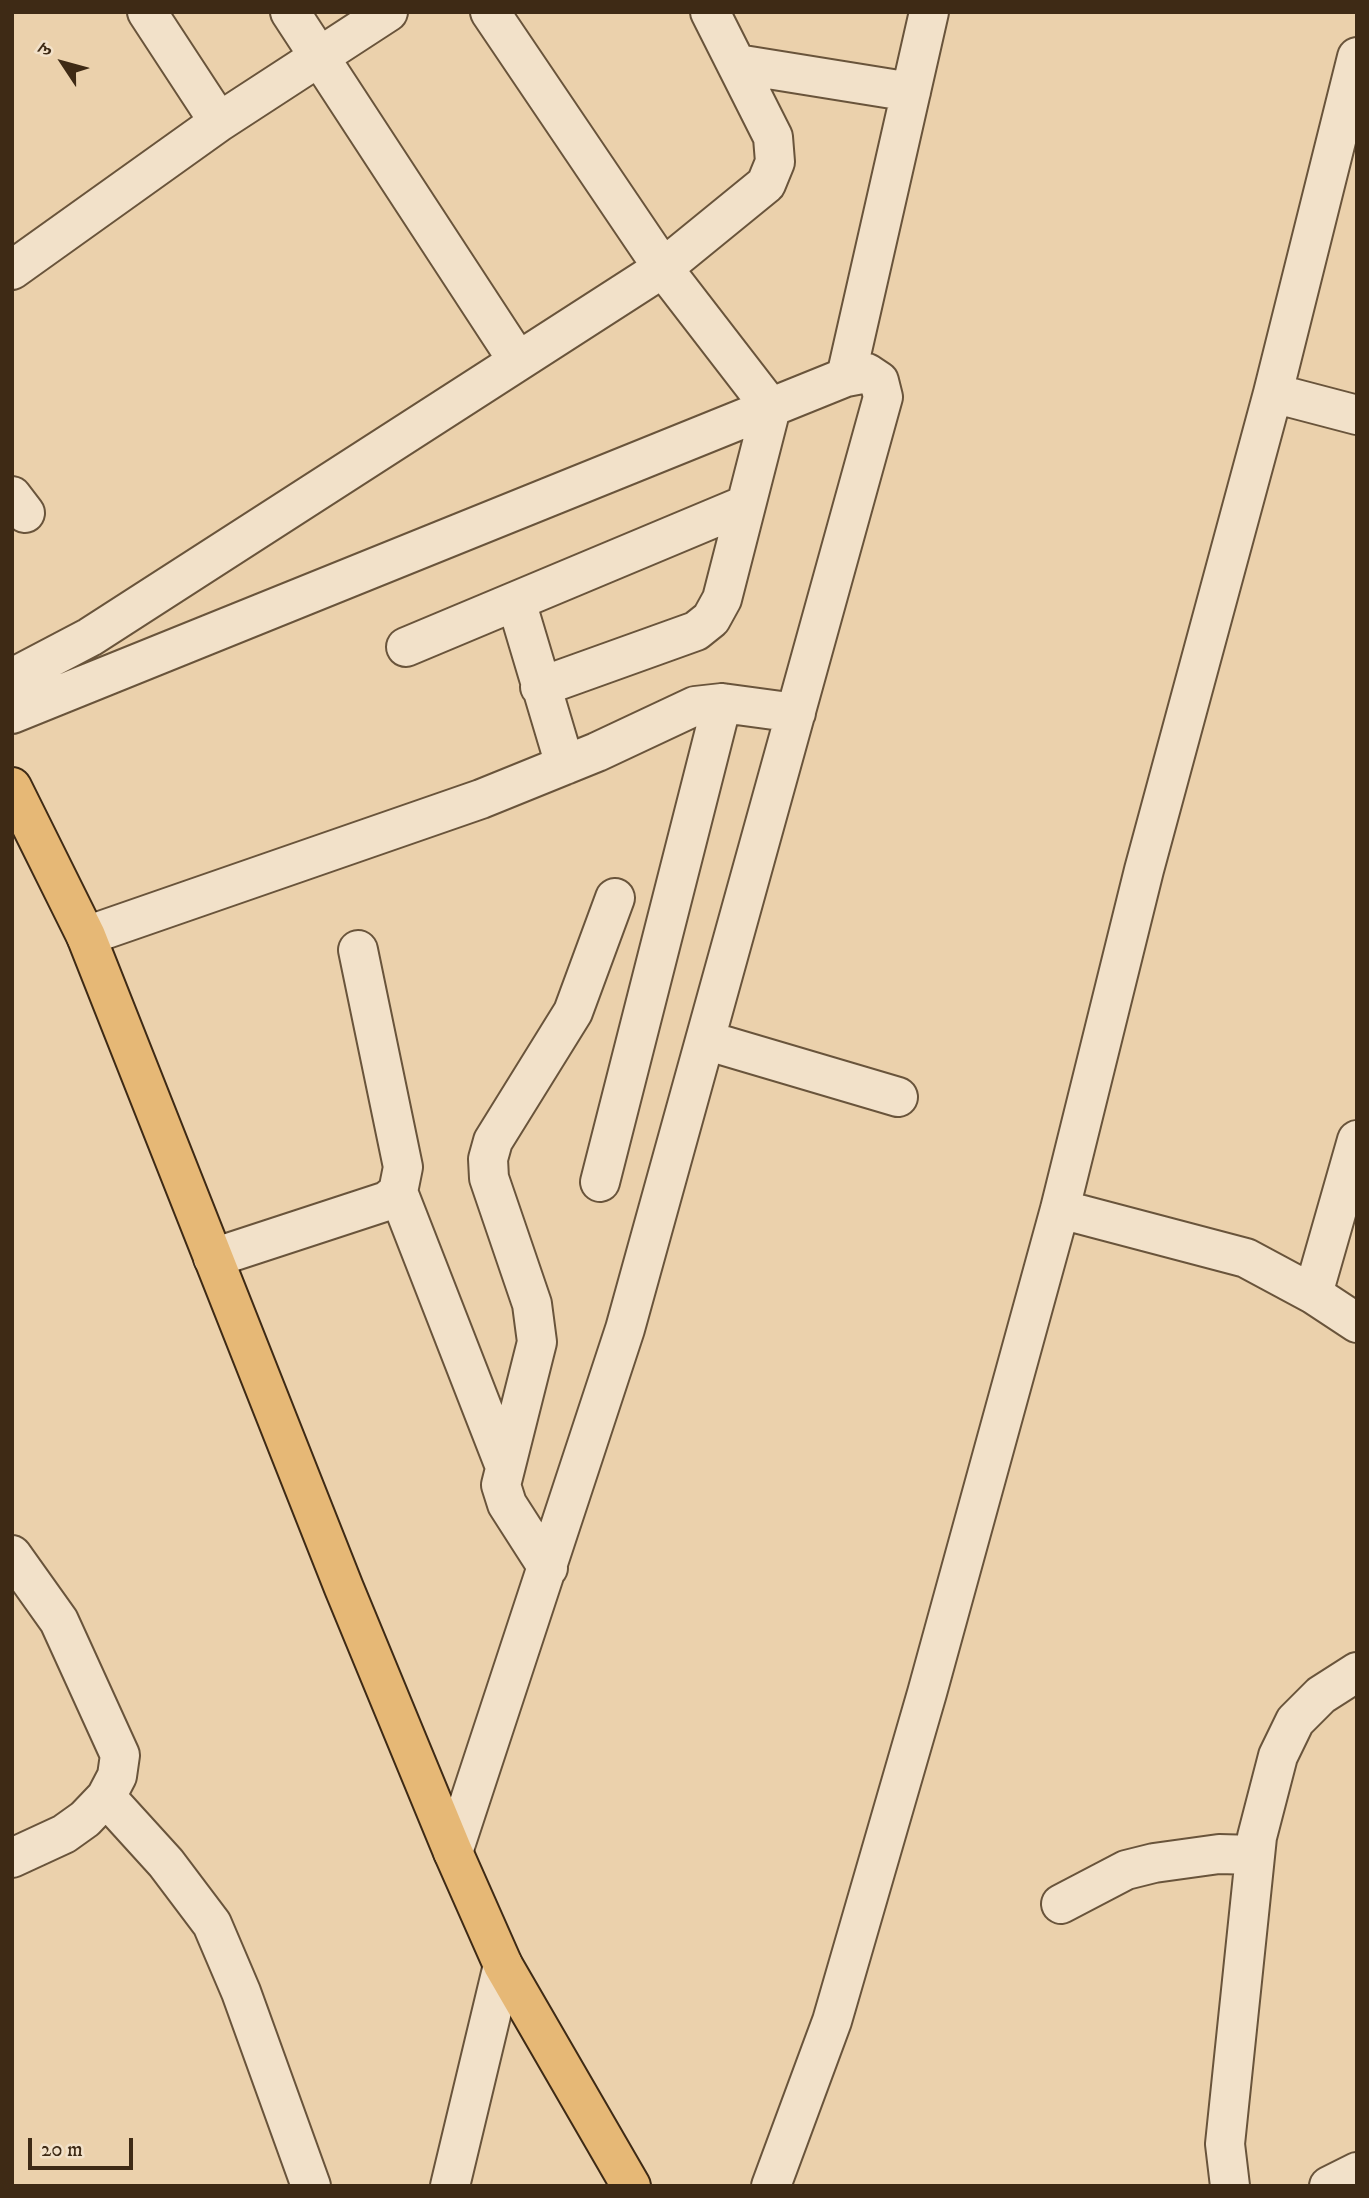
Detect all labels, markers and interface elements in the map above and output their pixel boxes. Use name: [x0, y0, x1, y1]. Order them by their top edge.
north arrow: [28, 28, 98, 98]
text: उ: [33, 40, 58, 61]
scale bar: [32, 2124, 136, 2168]
text: 20 m: [41, 2137, 83, 2163]

